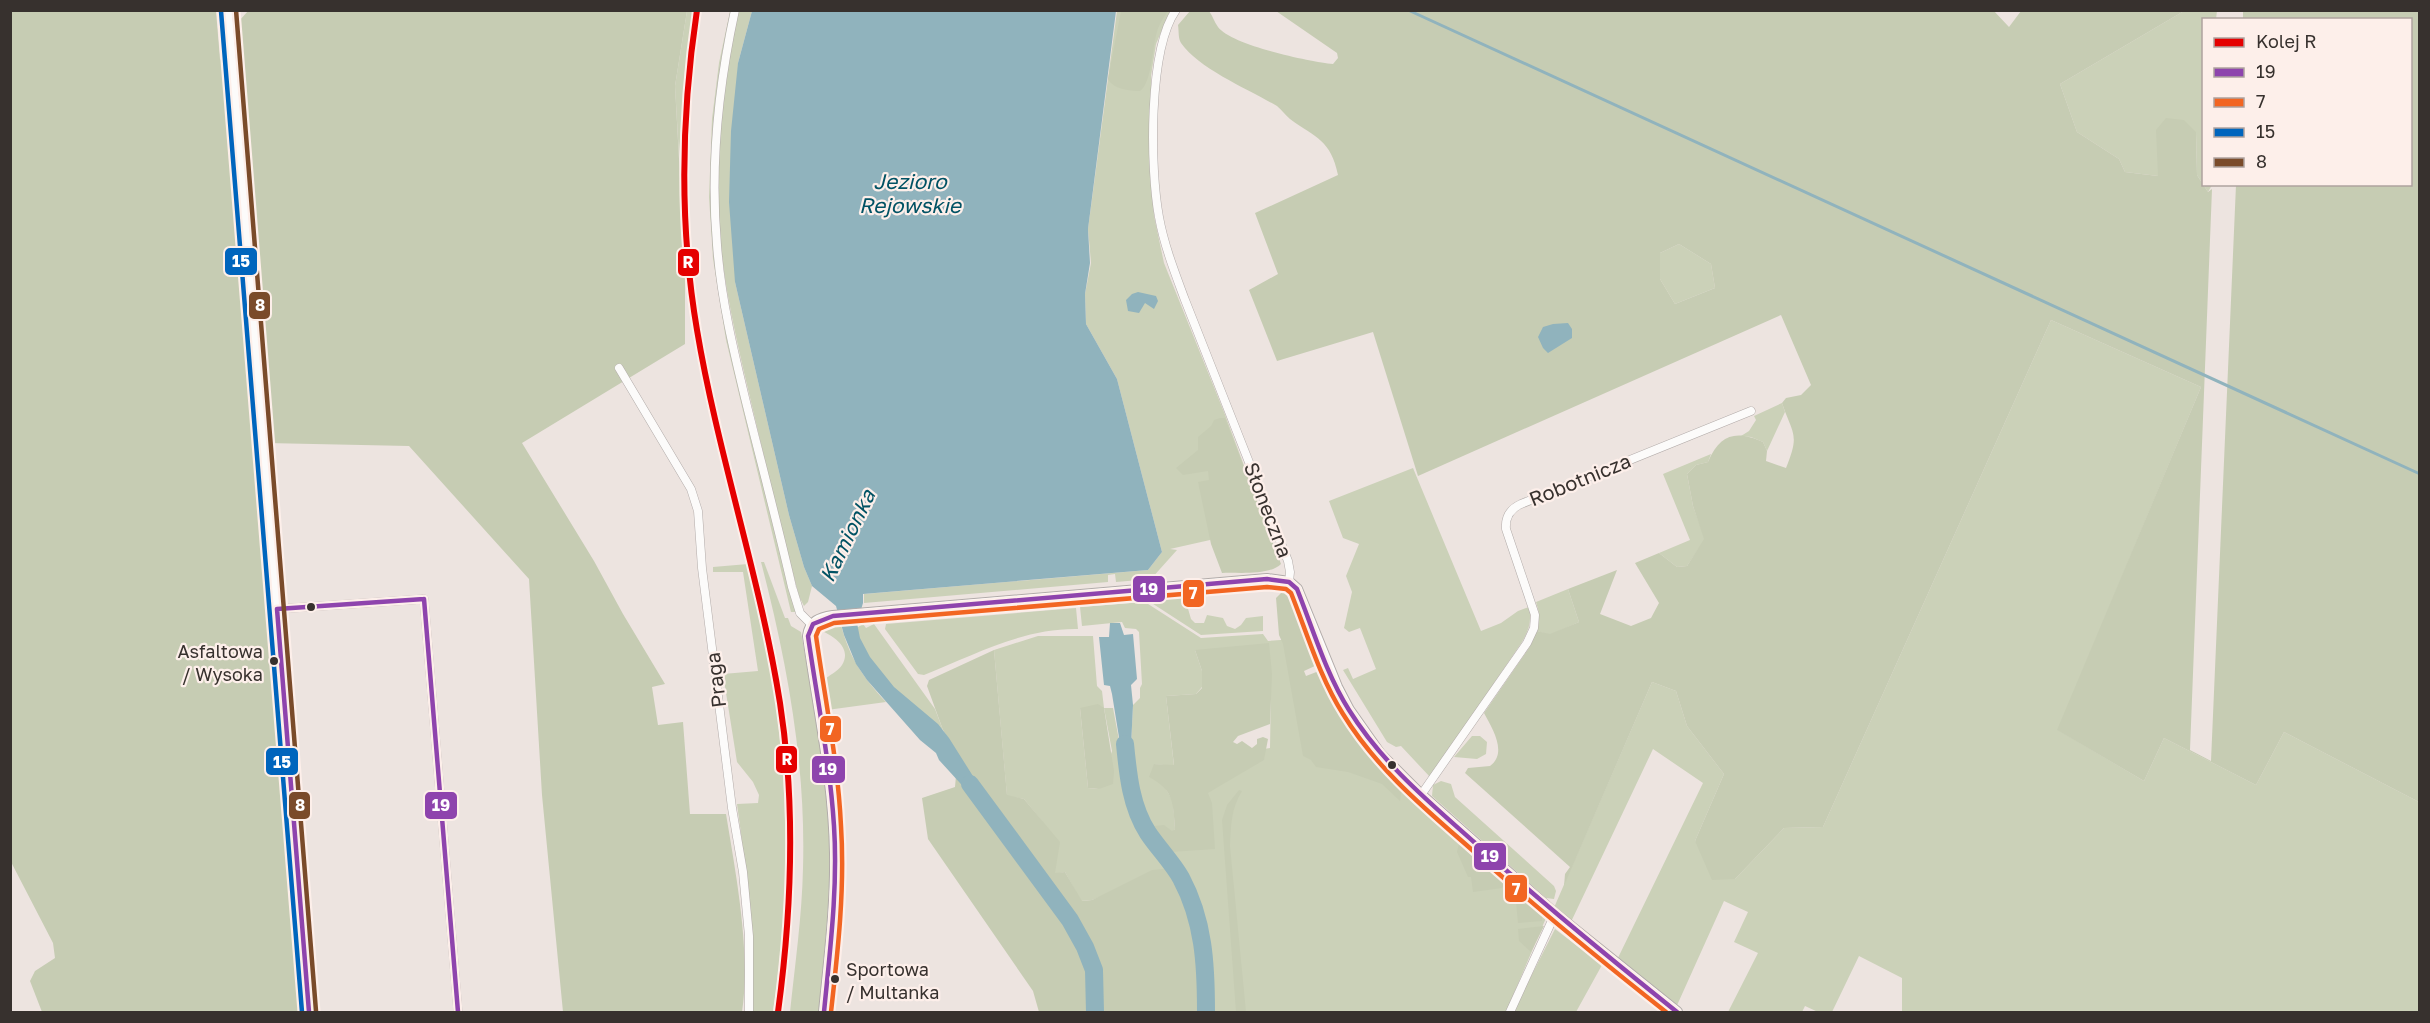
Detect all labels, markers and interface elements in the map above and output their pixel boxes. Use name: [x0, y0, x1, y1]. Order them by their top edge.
legend: [2202, 18, 2412, 186]
text: Kolej R: [2256, 30, 2316, 52]
text: 19: [2256, 60, 2276, 82]
text: 7: [2256, 90, 2266, 112]
text: 15: [2256, 120, 2275, 142]
text: 8: [2256, 150, 2267, 172]
water label: Jezioro Rejowskie: [859, 168, 963, 218]
line badge: 15: [224, 247, 258, 276]
line badge: R: [677, 248, 700, 277]
text: 15: [232, 251, 250, 271]
text: R: [682, 252, 694, 272]
line badge: 8: [248, 291, 271, 320]
text: 8: [255, 295, 265, 315]
street label: Robotnicza: [1525, 448, 1634, 510]
street label: Słoneczna: [1240, 459, 1298, 561]
water label: Kamionka: [814, 484, 881, 586]
line badge: 19: [1132, 575, 1166, 603]
text: 19: [1140, 579, 1158, 599]
line badge: 7: [1182, 579, 1205, 608]
text: 7: [1189, 583, 1198, 603]
unlabelled marker: [305, 601, 317, 613]
place label: Asfaltowa / Wysoka: [178, 640, 263, 685]
street label: Praga: [700, 651, 730, 709]
marker: Asfaltowa / Wysoka: [268, 655, 280, 667]
line badge: 7: [819, 715, 842, 743]
text: 7: [826, 719, 835, 739]
line badge: R: [775, 745, 798, 774]
line badge: 15: [265, 747, 299, 776]
text: R: [781, 749, 793, 769]
text: 15: [273, 752, 291, 772]
line badge: 19: [811, 755, 846, 784]
text: 19: [819, 759, 837, 779]
unlabelled marker: [1386, 759, 1398, 771]
line badge: 8: [288, 791, 311, 820]
line badge: 19: [424, 791, 458, 820]
text: 8: [295, 795, 305, 815]
text: 19: [432, 795, 450, 815]
line badge: 19: [1473, 842, 1507, 871]
text: 19: [1481, 846, 1499, 866]
line badge: 7: [1504, 874, 1528, 903]
text: 7: [1512, 879, 1521, 899]
place label: Sportowa / Multanka: [846, 958, 940, 1003]
marker: Sportowa / Multanka: [829, 973, 841, 985]

